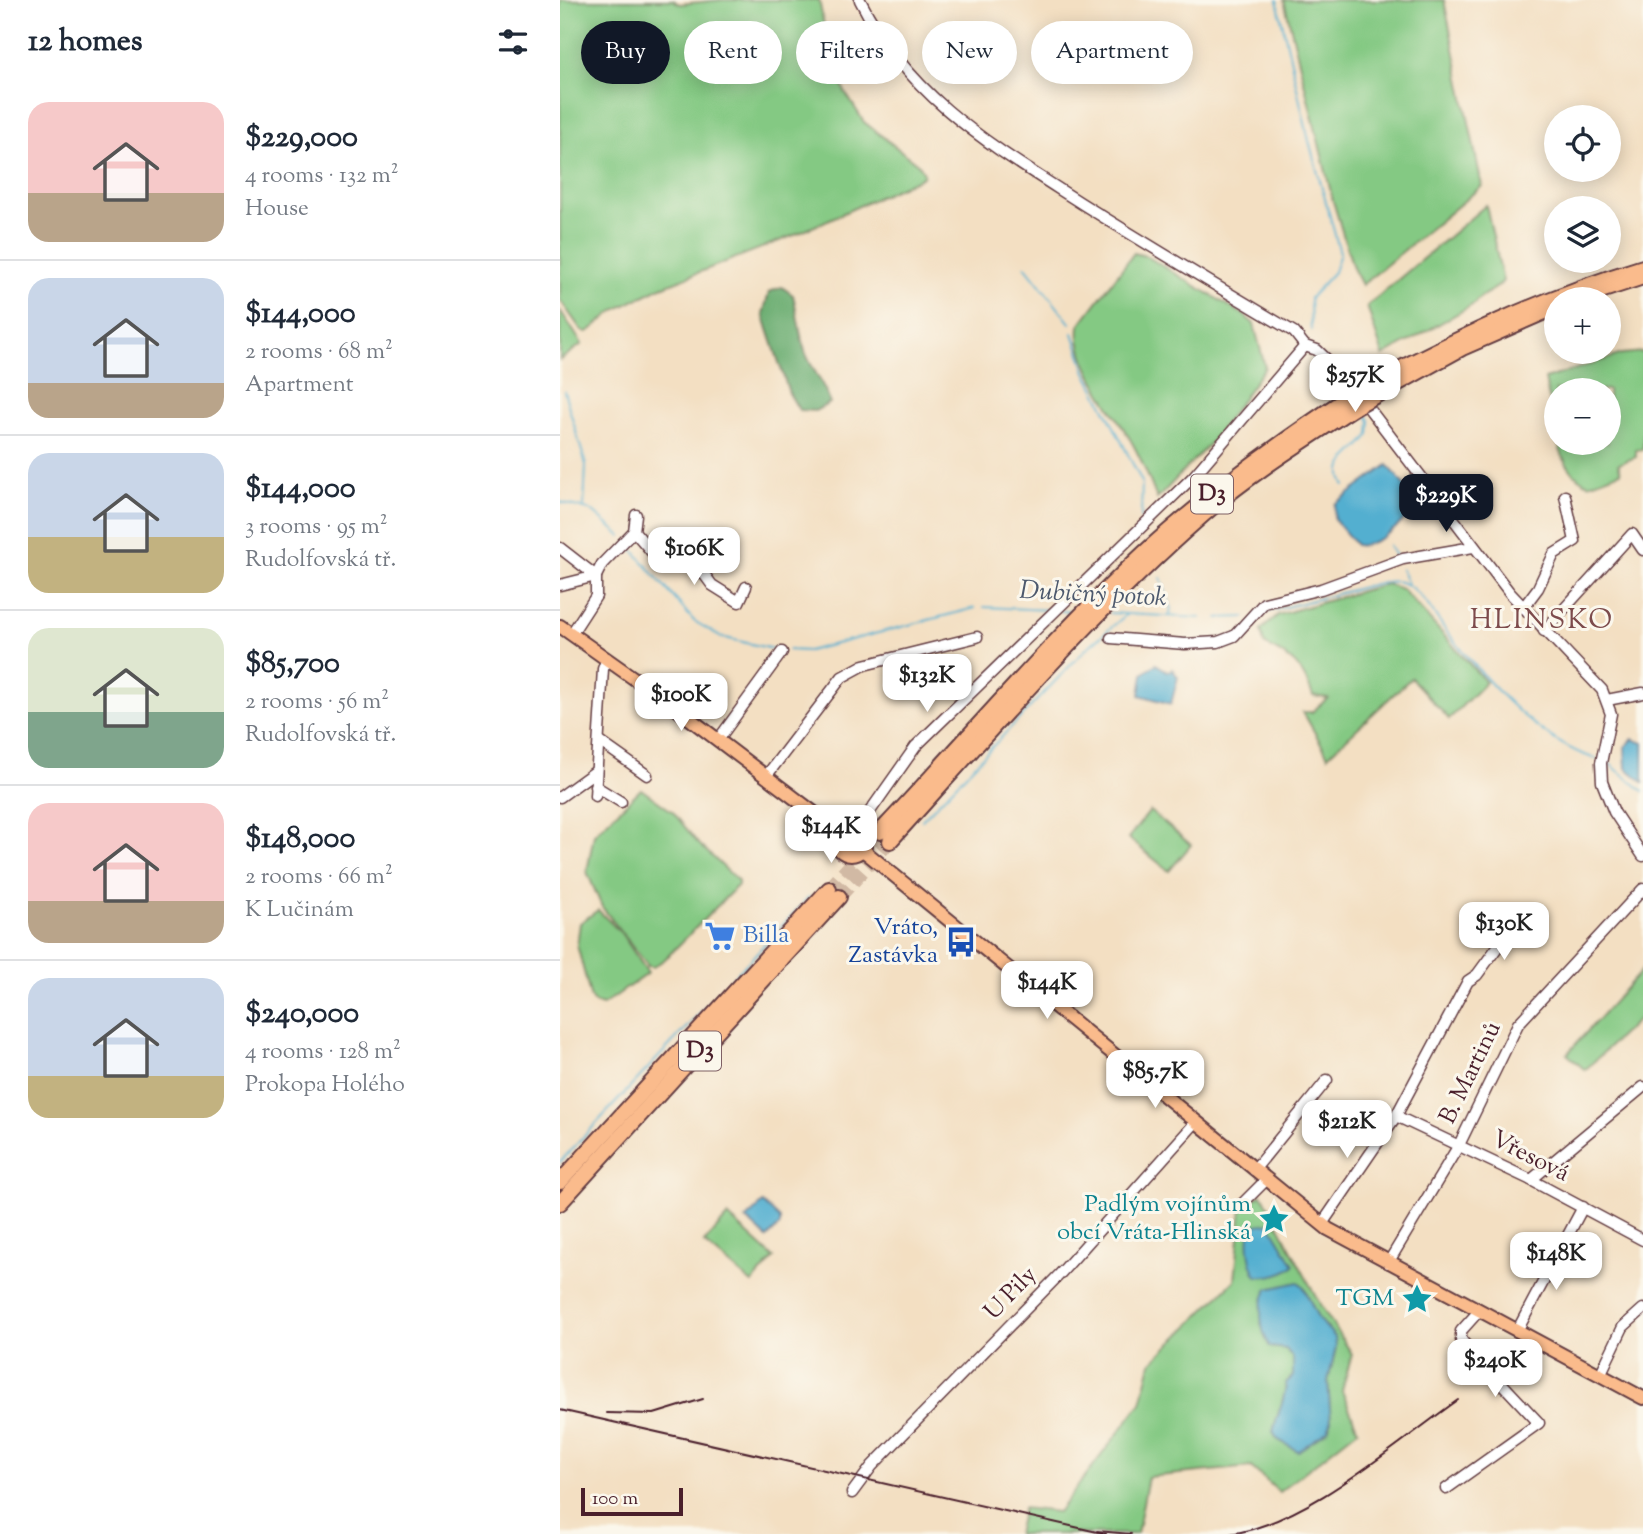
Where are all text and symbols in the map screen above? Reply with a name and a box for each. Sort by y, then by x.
text: 12 homes [28,21,143,64]
chip: Buy [581,21,670,84]
chip: Rent [684,21,782,84]
chip: Filters [796,21,908,84]
chip: New [922,21,1017,84]
chip: Apartment [1031,21,1193,84]
icon: filters [494,23,532,61]
map controls [1544,105,1621,455]
button: locate [1544,105,1621,182]
text: $229,000 [245,117,358,160]
icon: home [84,130,168,214]
text: 4 rooms · 132 m² [245,160,398,193]
text: House [245,193,309,226]
button: layers [1544,196,1621,273]
button: + [1544,287,1621,364]
text: $144,000 [245,293,356,336]
icon: home [84,306,168,390]
text: 2 rooms · 68 m² [245,336,393,369]
pin: $257K [1306,354,1404,414]
text: $257K [1325,360,1385,393]
text: Apartment [245,369,354,402]
button: − [1544,378,1621,455]
text: $144,000 [245,468,356,511]
road number: D3 [1191,474,1233,514]
pin: $229K [1397,475,1495,534]
text: $229K [1415,480,1477,513]
icon: home [84,481,168,565]
text: 3 rooms · 95 m² [245,511,388,544]
pin: $106K [645,528,743,587]
text: $106K [664,533,724,566]
text: Rudolfovská tř. [245,544,396,577]
water label: Dubičný potok [1018,573,1168,617]
district label: HLINSKO [1470,601,1614,641]
text: $85,700 [245,643,340,686]
pin: $132K [878,654,976,714]
icon: home [84,656,168,740]
text: $132K [899,660,955,693]
pin: $100K [632,674,730,733]
text: $100K [651,679,711,712]
text: 2 rooms · 56 m² [245,686,389,719]
text: Rudolfovská tř. [245,719,396,752]
pin: $144K [782,806,880,865]
text: $144K [801,811,861,844]
text: $148,000 [245,818,355,861]
icon: home [84,831,168,915]
text: 2 rooms · 66 m² [245,861,393,894]
text: K Lučinám [245,894,354,927]
pin: $130K [1455,902,1553,962]
text: $130K [1475,908,1533,941]
place label: Vráto, Zastávka [848,911,938,973]
supermarket icon: Billa [703,919,737,953]
place label: Billa [743,919,789,953]
bus stop icon: Vráto, Zastávka [944,925,978,959]
pin: $144K [998,962,1096,1021]
text: $144K [1017,967,1077,1000]
text: $240,000 [245,993,359,1036]
icon: home [84,1006,168,1090]
street label: B. Martinů [1432,1016,1511,1130]
road number: D3 [679,1032,721,1070]
text: 4 rooms · 128 m² [245,1036,401,1069]
pin: $85.7K [1098,1050,1212,1110]
text: $85.7K [1122,1056,1188,1089]
text: Prokopa Holého [245,1069,405,1102]
pin: $212K [1298,1100,1396,1160]
text: $212K [1318,1106,1376,1139]
street label: Vřesová [1485,1123,1575,1191]
place label: Padlým vojínům obcí Vráta-Hlinská [1057,1188,1251,1250]
place icon: Padlým vojínům obcí Vráta-Hlinská [1257,1202,1291,1236]
pin: $148K [1507,1232,1605,1292]
text: $148K [1526,1238,1586,1271]
street label: U Pily [977,1259,1045,1329]
place label: TGM [1335,1282,1394,1316]
place icon: TGM [1400,1282,1434,1316]
pin: $240K [1446,1340,1544,1399]
text: $240K [1463,1345,1527,1378]
scale bar [581,1485,682,1517]
text: 100 m [592,1486,638,1513]

